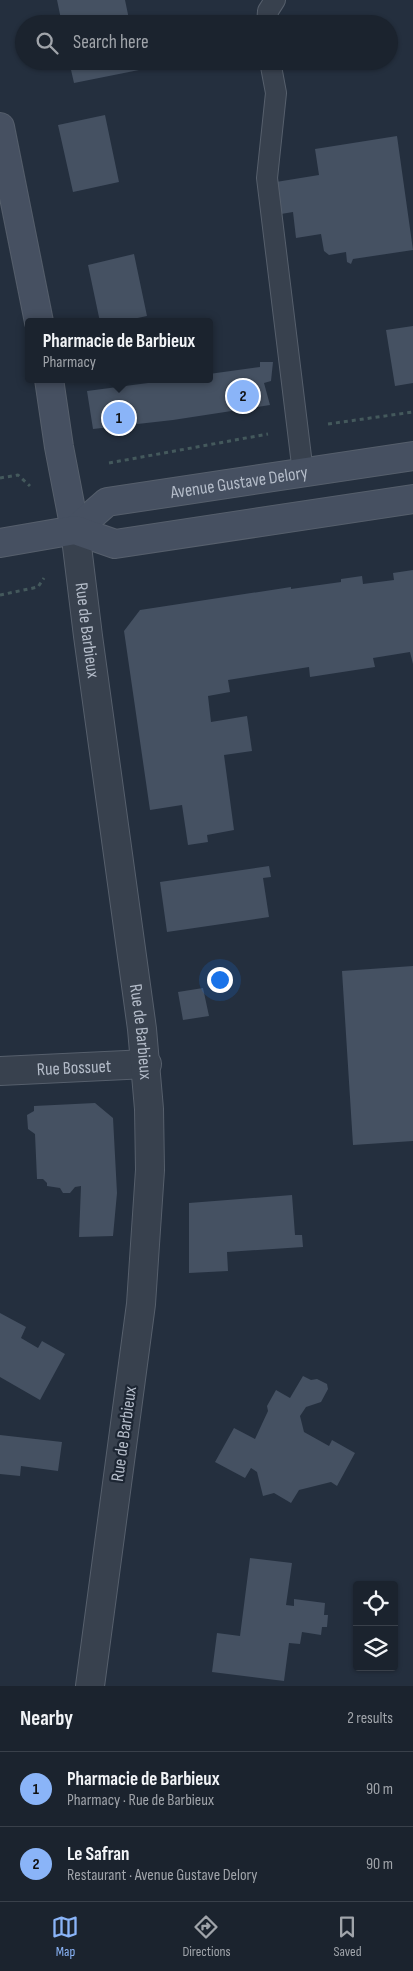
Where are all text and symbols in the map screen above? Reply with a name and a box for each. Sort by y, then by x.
search box [15,15,398,70]
icon: search [33,29,61,57]
text: Search here [73,31,149,54]
popup [25,318,213,383]
text: Pharmacie de Barbieux [43,330,195,353]
text: Pharmacy [43,353,96,372]
pin: 2 [227,377,259,415]
pin: 1 [103,399,135,437]
street label: Avenue Gustave Delory [168,461,309,503]
street label: Rue de Barbieux [71,581,104,680]
your location [207,967,233,993]
street label: Rue de Barbieux [125,982,157,1081]
street label: Rue Bossuet [36,1055,112,1080]
street label: Rue de Barbieux [107,1385,141,1483]
map controls [353,1581,398,1671]
button: locate [353,1581,398,1626]
button: layers [353,1626,398,1671]
text: Nearby [20,1706,73,1731]
text: 2 results [347,1709,393,1728]
text: Pharmacie de Barbieux [67,1768,220,1791]
text: 1 [33,1780,39,1799]
text: 90 m [366,1780,393,1799]
text: Pharmacy · Rue de Barbieux [67,1791,214,1810]
text: Le Safran [67,1843,130,1866]
text: 2 [32,1855,40,1874]
text: 90 m [366,1855,393,1874]
text: Restaurant · Avenue Gustave Delory [67,1866,257,1885]
tab: Map [51,1913,79,1960]
tab: Directions [182,1913,231,1960]
tab: Saved [333,1913,362,1960]

